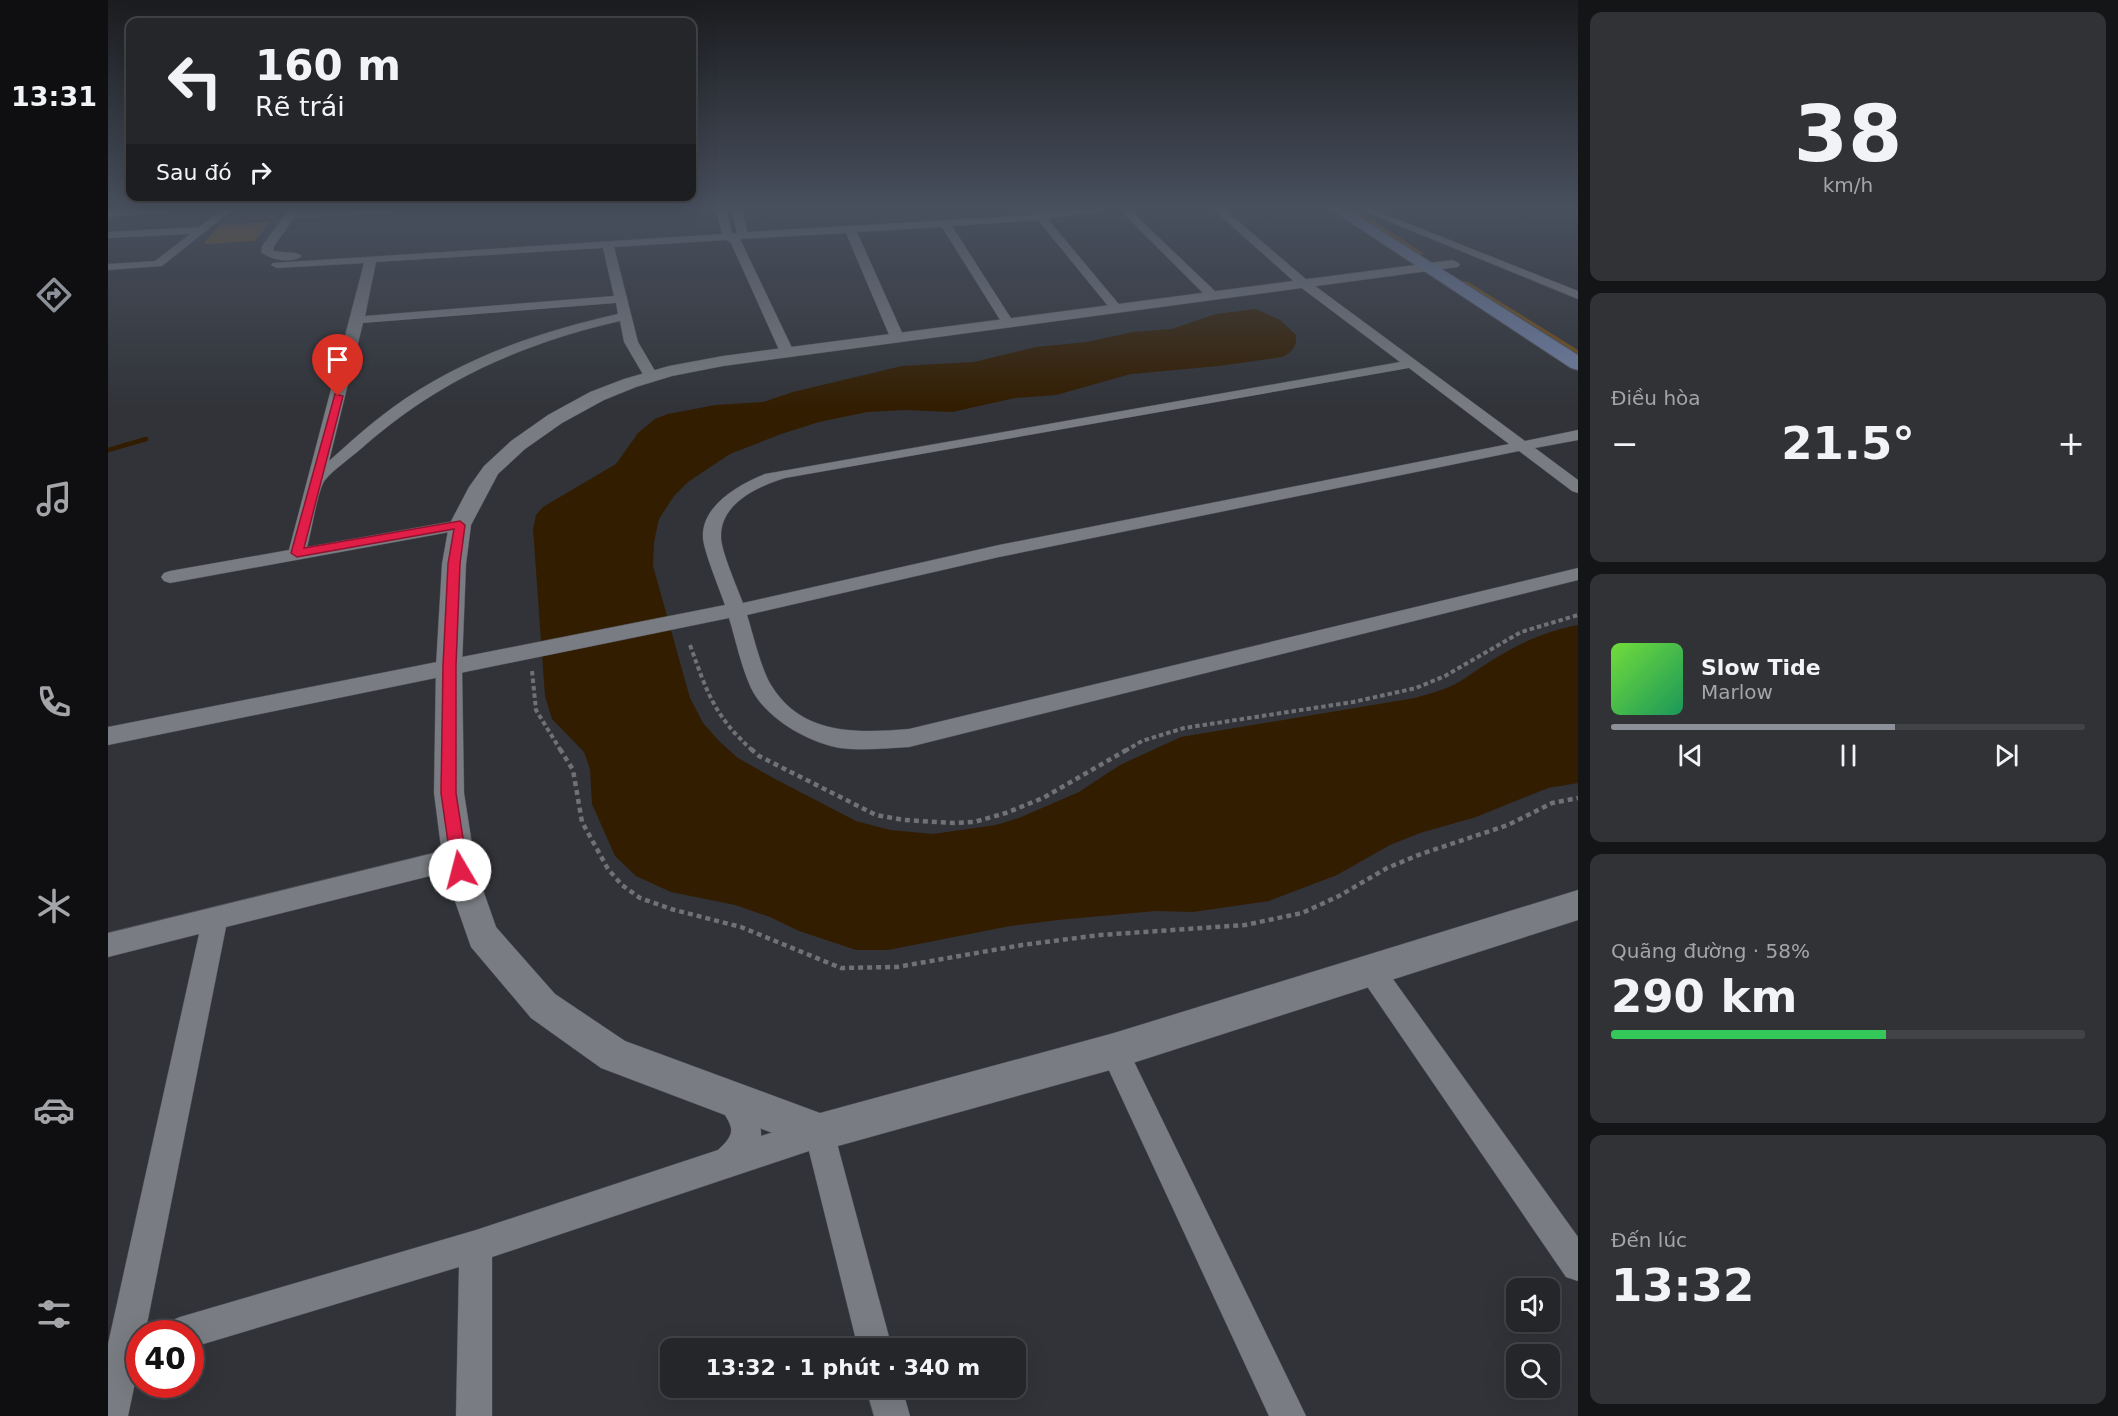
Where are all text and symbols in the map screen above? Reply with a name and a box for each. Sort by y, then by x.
text: 160 m [255,41,401,90]
icon: left [156,42,234,120]
text: 13:31 [11,81,97,112]
text: 38 [1794,89,1902,179]
text: Rẽ trái [255,91,345,122]
icon: right [244,156,277,189]
text: Sau đó [156,160,232,185]
text: km/h [1823,173,1873,197]
icon: directions [33,274,75,316]
pin [312,334,363,396]
icon: arrive [321,343,354,376]
text: Điều hòa [1611,386,1701,410]
text: 21.5° [1781,417,1915,470]
text: − [1611,424,1639,463]
text: + [2057,424,2085,463]
icon: music [33,478,75,520]
text: Slow Tide [1701,655,1821,680]
text: Marlow [1701,680,1773,704]
icon: phone [33,681,75,723]
icon: previous [1674,739,1707,772]
icon: pause [1832,739,1865,772]
icon: next [1990,739,2023,772]
position arrow [428,838,492,902]
icon: climate [33,885,75,927]
text: Quãng đường · 58% [1611,939,1810,963]
text: 290 km [1611,970,1797,1023]
icon: car [33,1089,75,1131]
text: Đến lúc [1611,1228,1687,1252]
text: 13:32 [1611,1259,1754,1312]
map controls [1506,1278,1560,1398]
button: sound [1506,1278,1560,1332]
icon: filters [33,1293,75,1335]
speed limit sign: 40 [126,1320,204,1398]
button: search [1506,1344,1560,1398]
text: 13:32 · 1 phút · 340 m [706,1355,980,1380]

